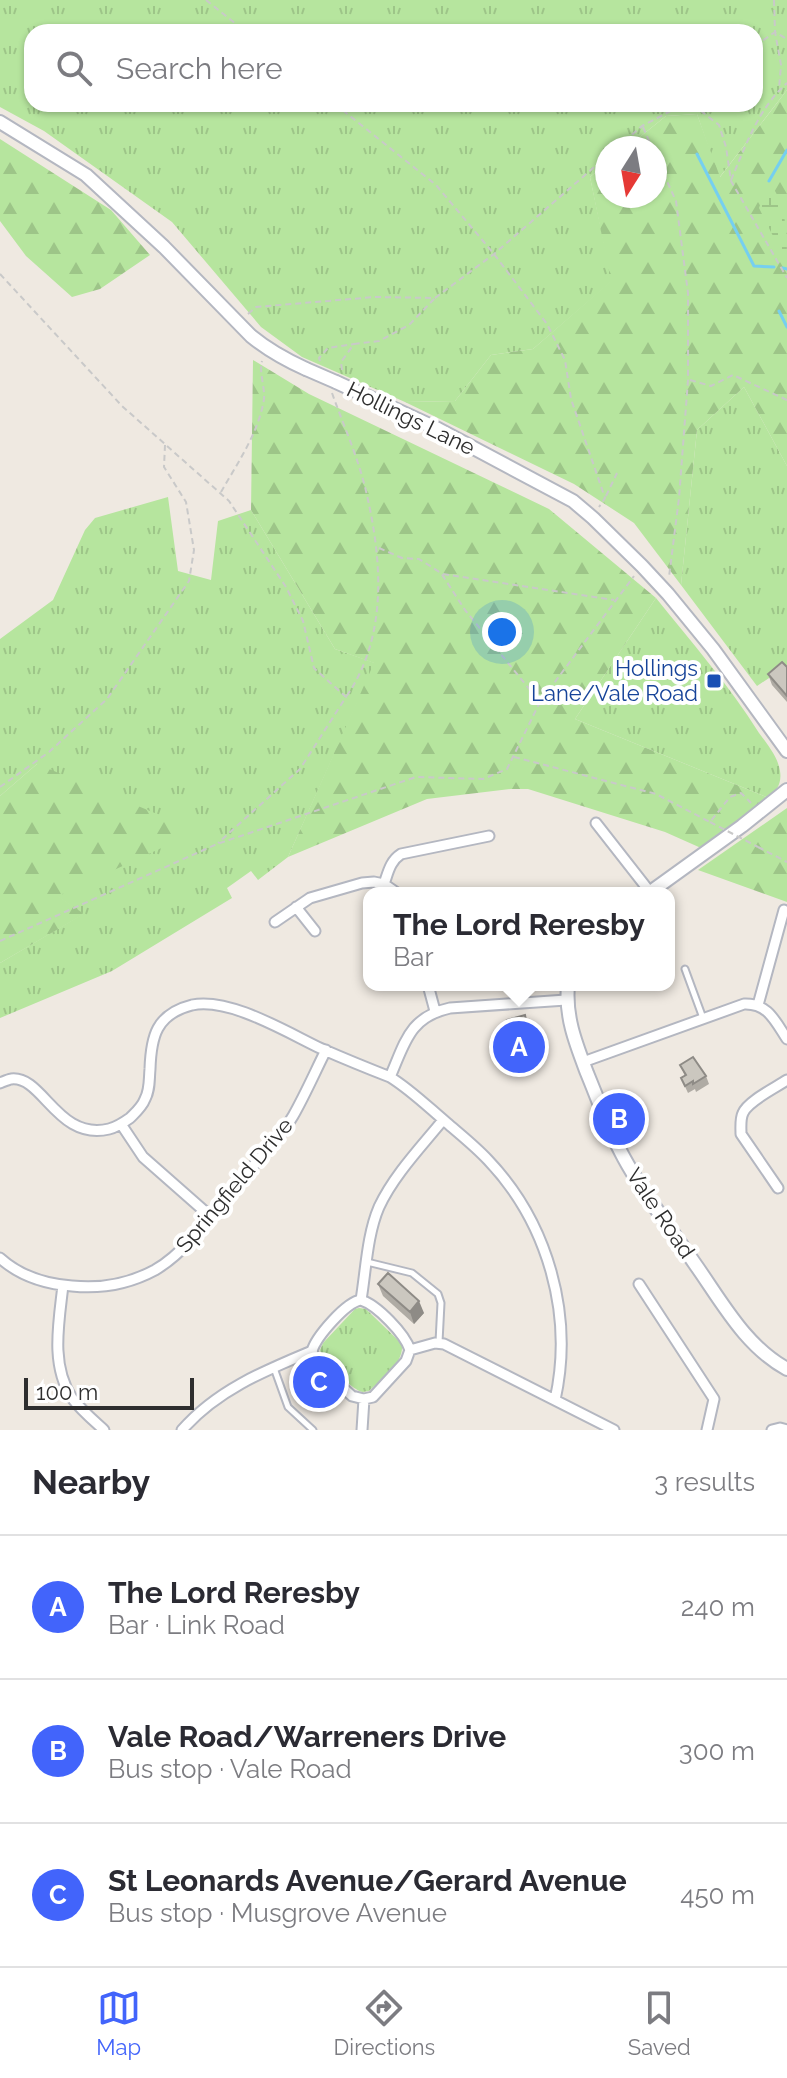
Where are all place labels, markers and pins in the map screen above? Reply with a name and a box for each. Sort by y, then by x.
place label: Hollings Lane/Vale Road [531,655,698,706]
marker: Hollings Lane/Vale Road [705,672,723,690]
pin: A [493,1017,545,1077]
pin: B [593,1089,645,1149]
pin: C [293,1352,345,1412]

